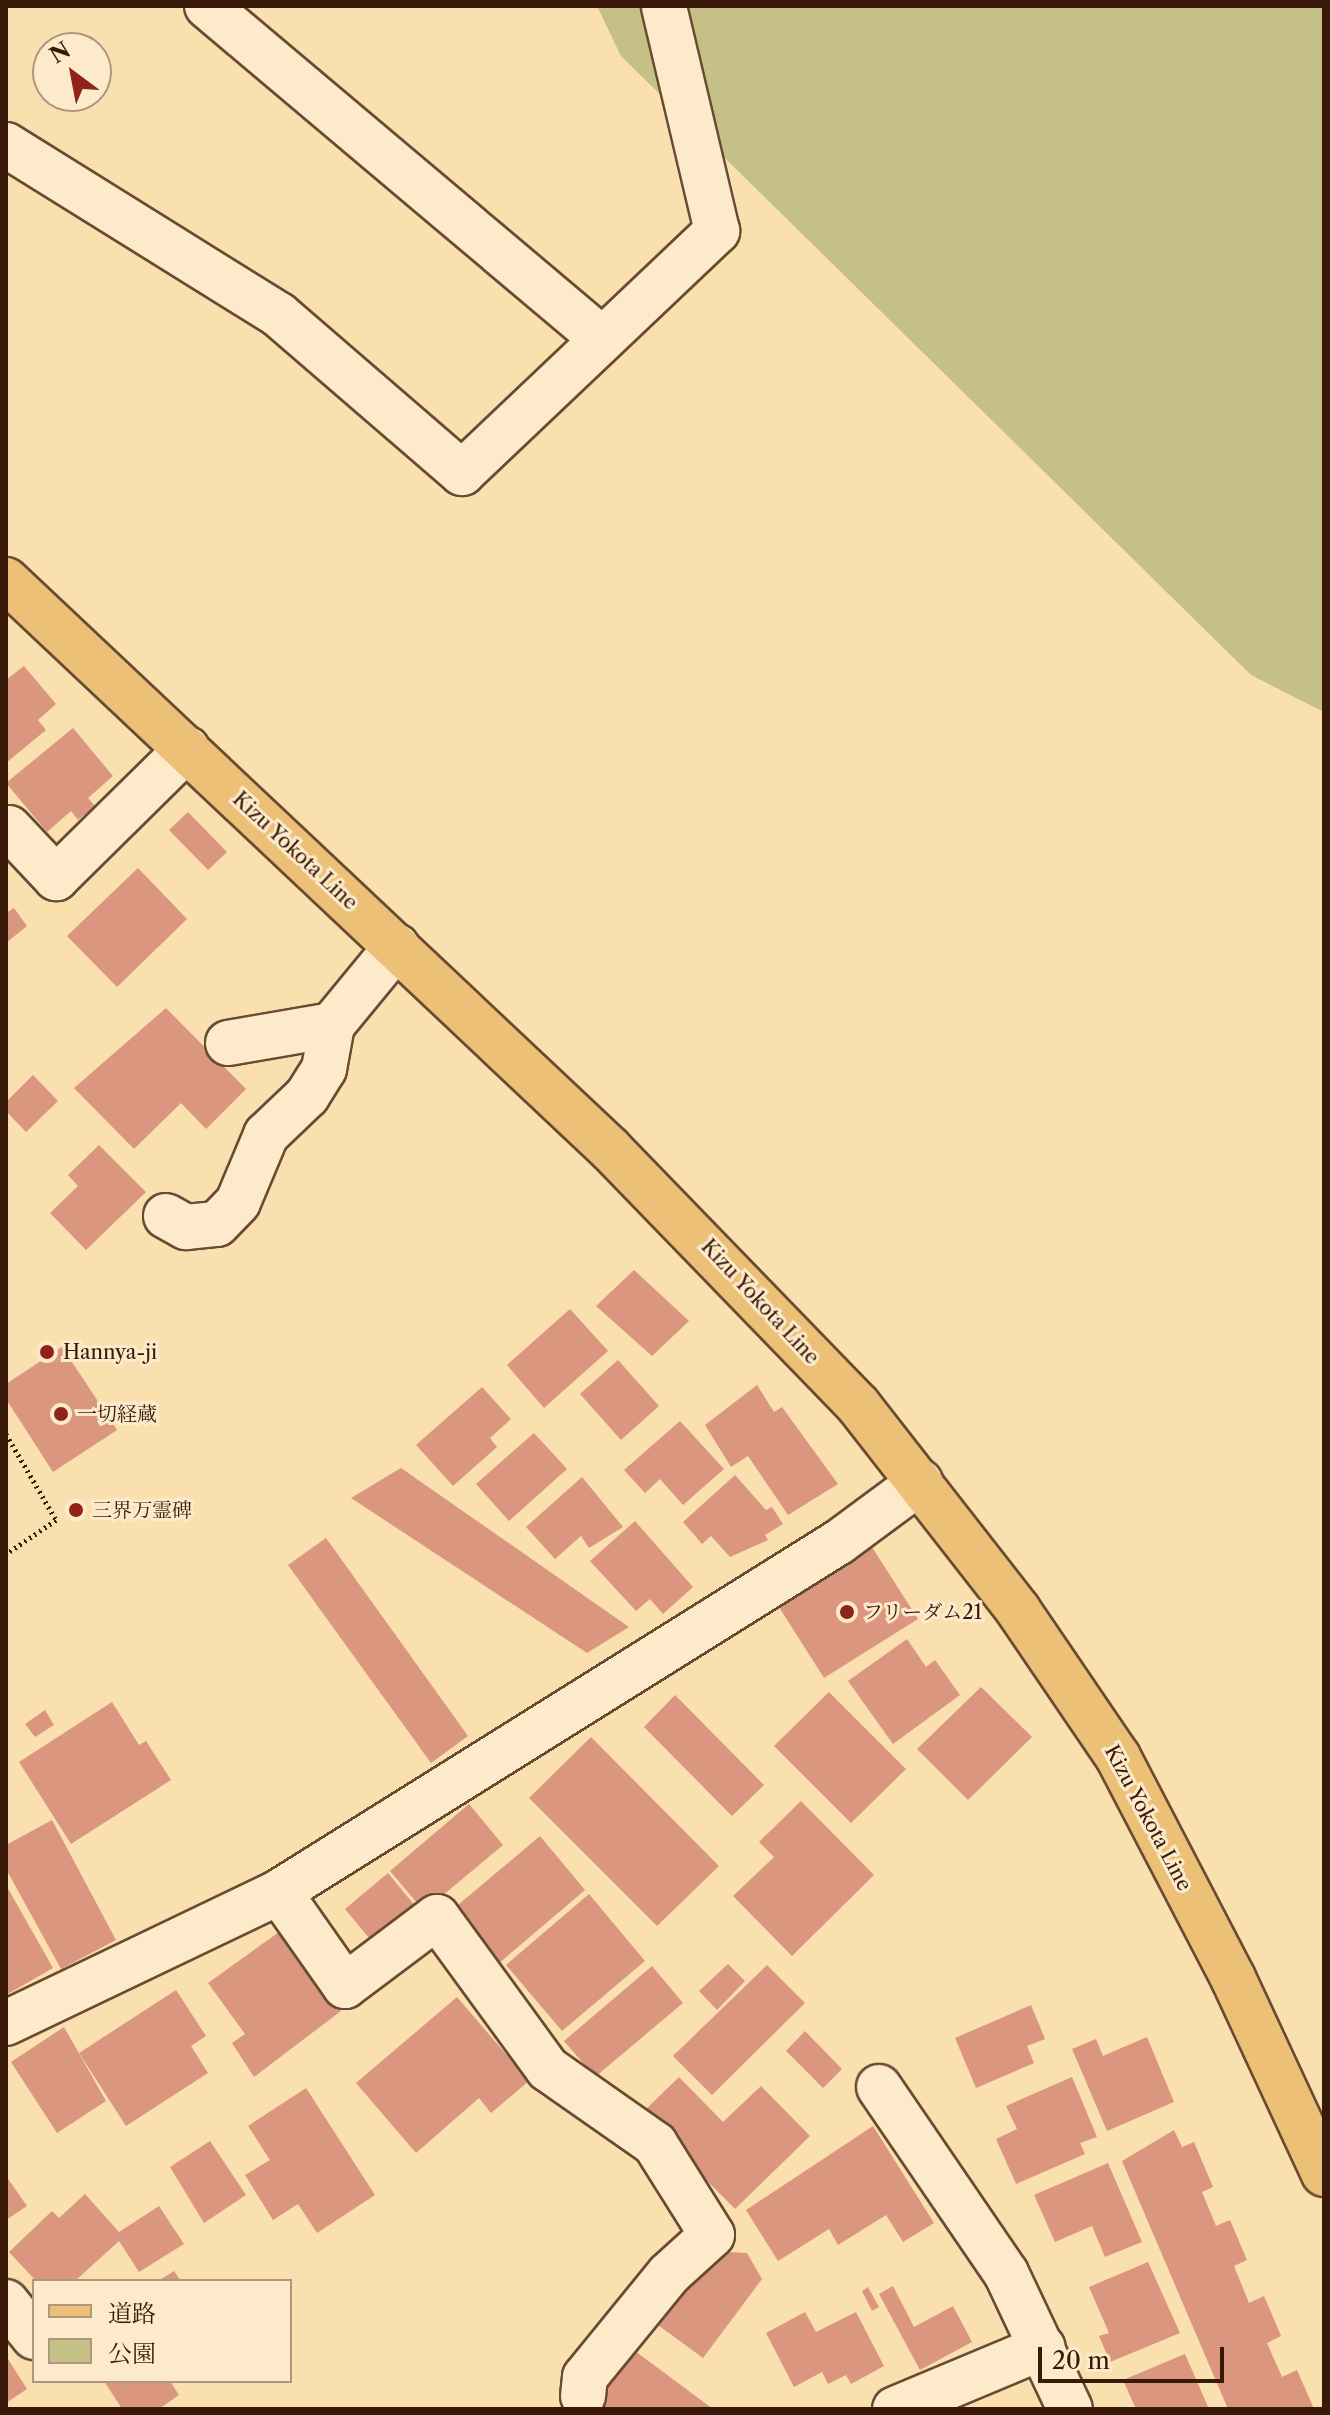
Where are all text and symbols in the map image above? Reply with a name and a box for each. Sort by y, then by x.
north arrow [32,32,112,112]
text: N [45,36,75,69]
street label: Kizu Yokota Line [227,787,363,915]
street label: Kizu Yokota Line [696,1234,824,1370]
place label: Hannya-ji [63,1340,157,1364]
marker: Hannya-ji [38,1343,56,1361]
place label: 一切経蔵 [77,1402,157,1426]
marker: 一切経蔵 [52,1405,70,1423]
place label: 三界万霊碑 [92,1498,192,1522]
marker: 三界万霊碑 [67,1501,85,1519]
place label: フリーダム21 [863,1600,983,1624]
marker: フリーダム21 [838,1603,856,1621]
street label: Kizu Yokota Line [1099,1741,1197,1895]
legend [32,2279,292,2383]
text: 道路 [108,2299,156,2328]
scale bar [1042,2331,1228,2381]
text: 公園 [108,2339,156,2368]
text: 20 m [1052,2346,1110,2375]

